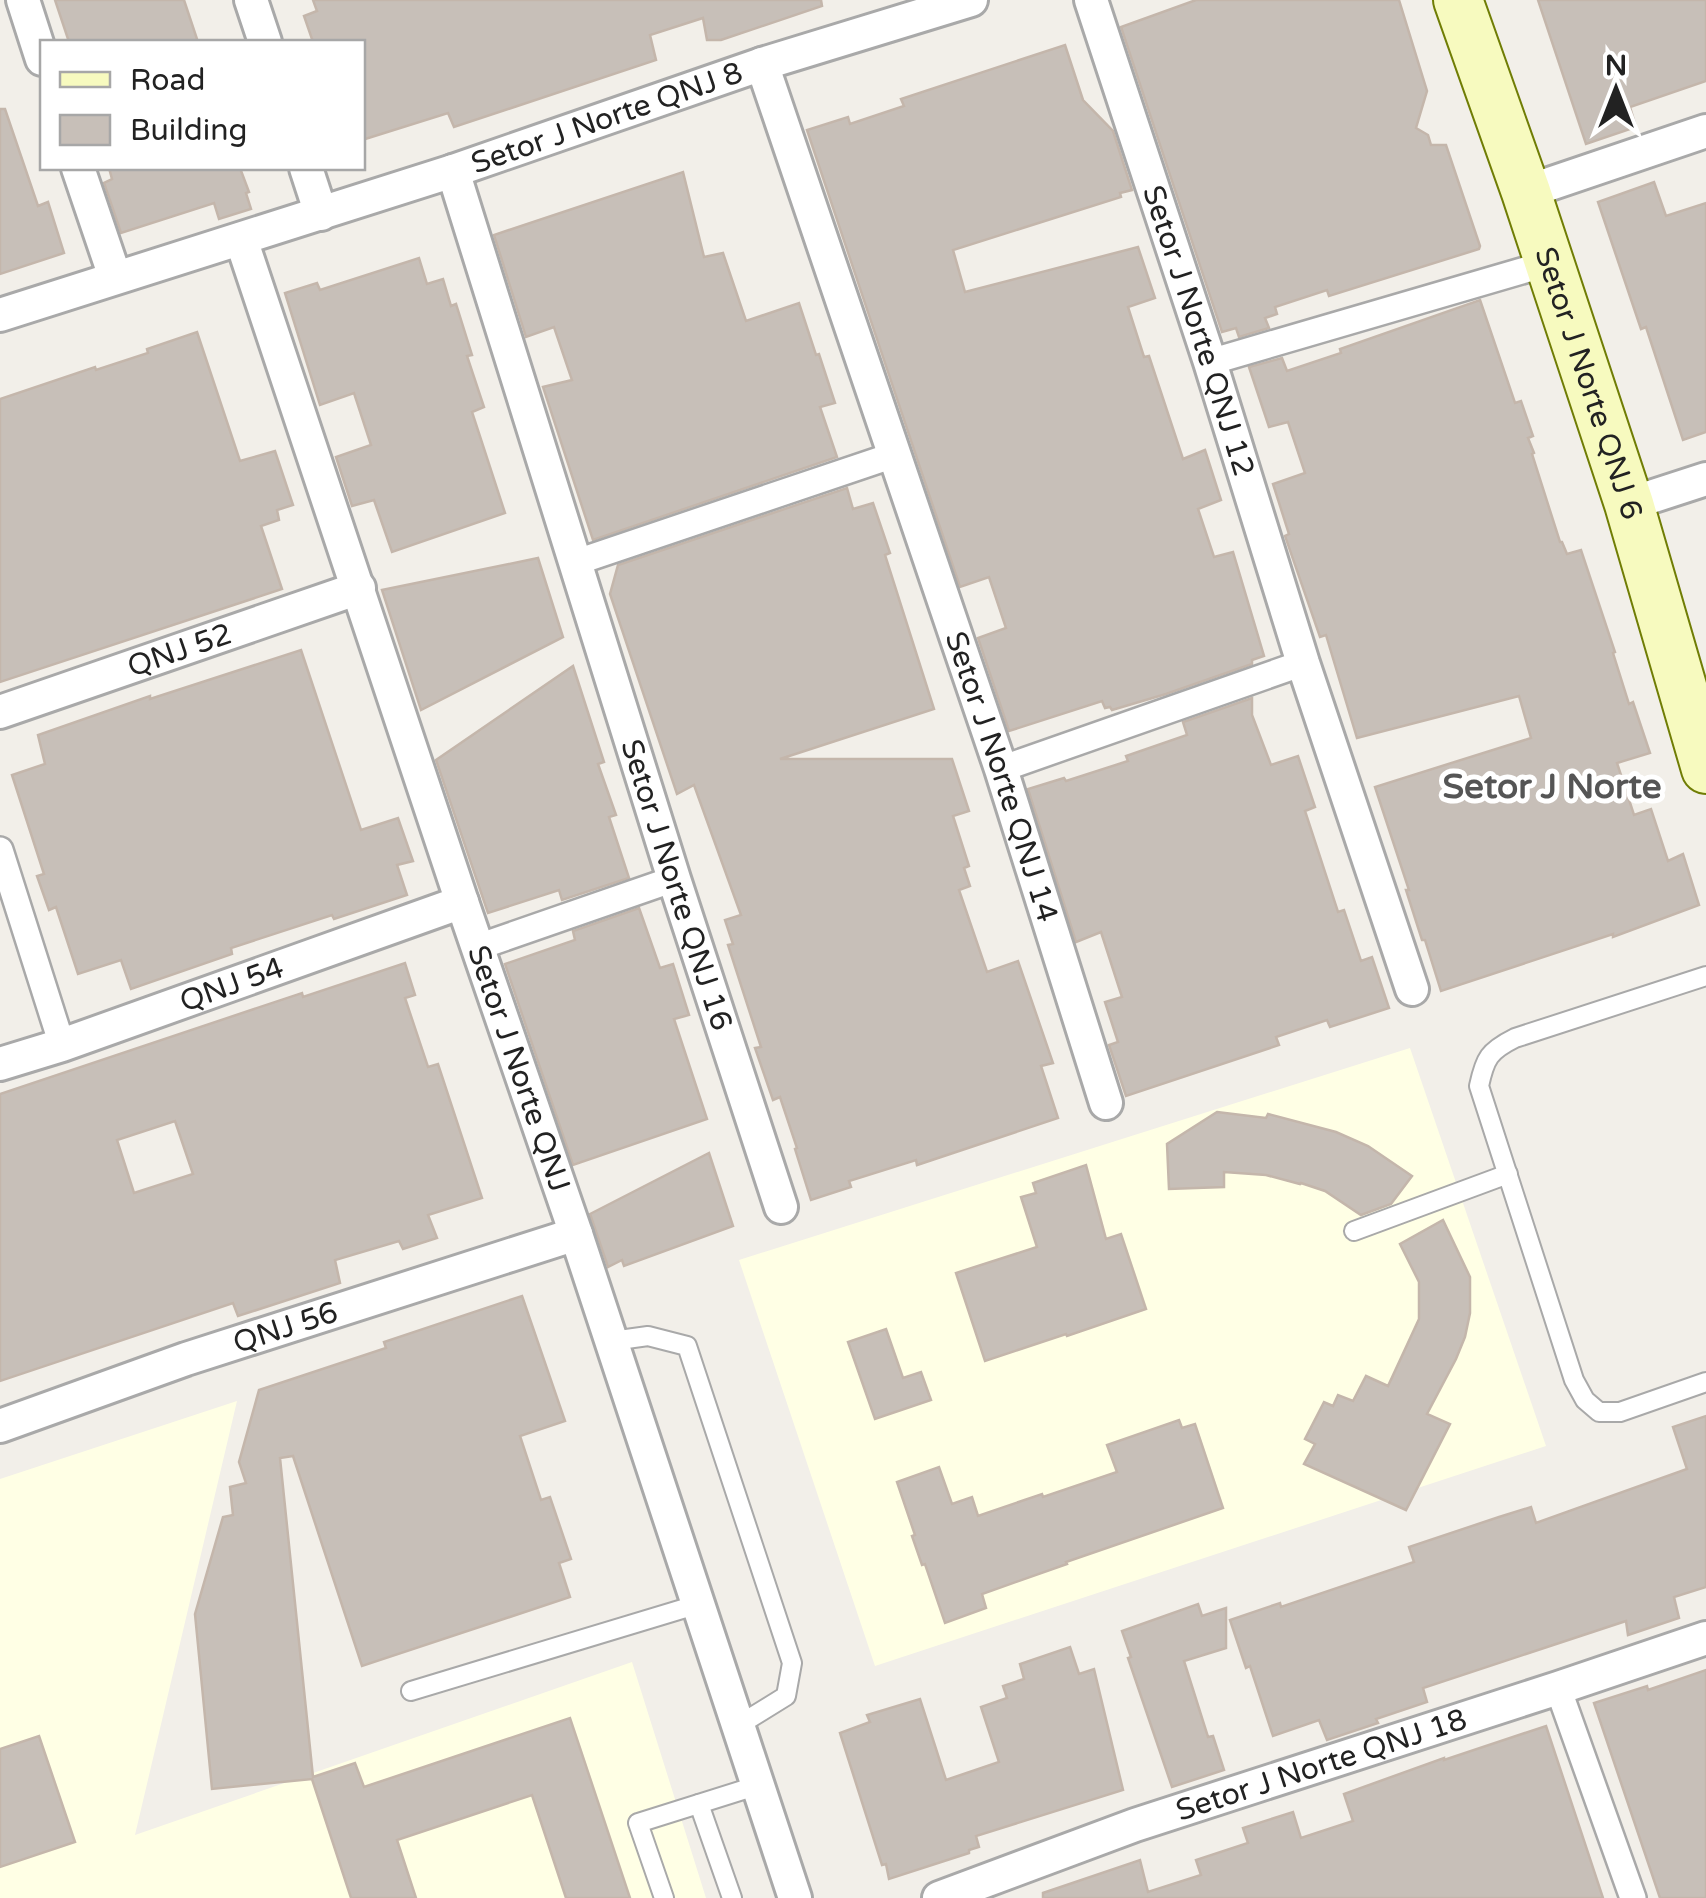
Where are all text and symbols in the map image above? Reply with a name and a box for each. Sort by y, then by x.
legend [40,40,365,170]
north arrow [1566,40,1666,140]
text: N [1605,49,1627,83]
street label: Setor J Norte QNJ 8 [466,54,747,182]
text: Road [130,62,205,99]
text: Building [130,112,247,149]
street label: Setor J Norte QNJ 12 [1134,181,1262,481]
street label: Setor J Norte QNJ 6 [1526,242,1650,524]
street label: QNJ 52 [123,615,237,686]
street label: Setor J Norte QNJ 14 [937,627,1066,927]
street label: Setor J Norte QNJ 16 [613,735,740,1035]
district label: Setor J Norte [1443,766,1661,808]
street label: Setor J Norte QNJ [459,941,578,1197]
street label: QNJ 54 [175,949,289,1020]
street label: QNJ 56 [228,1294,343,1362]
street label: Setor J Norte QNJ 18 [1171,1701,1472,1829]

